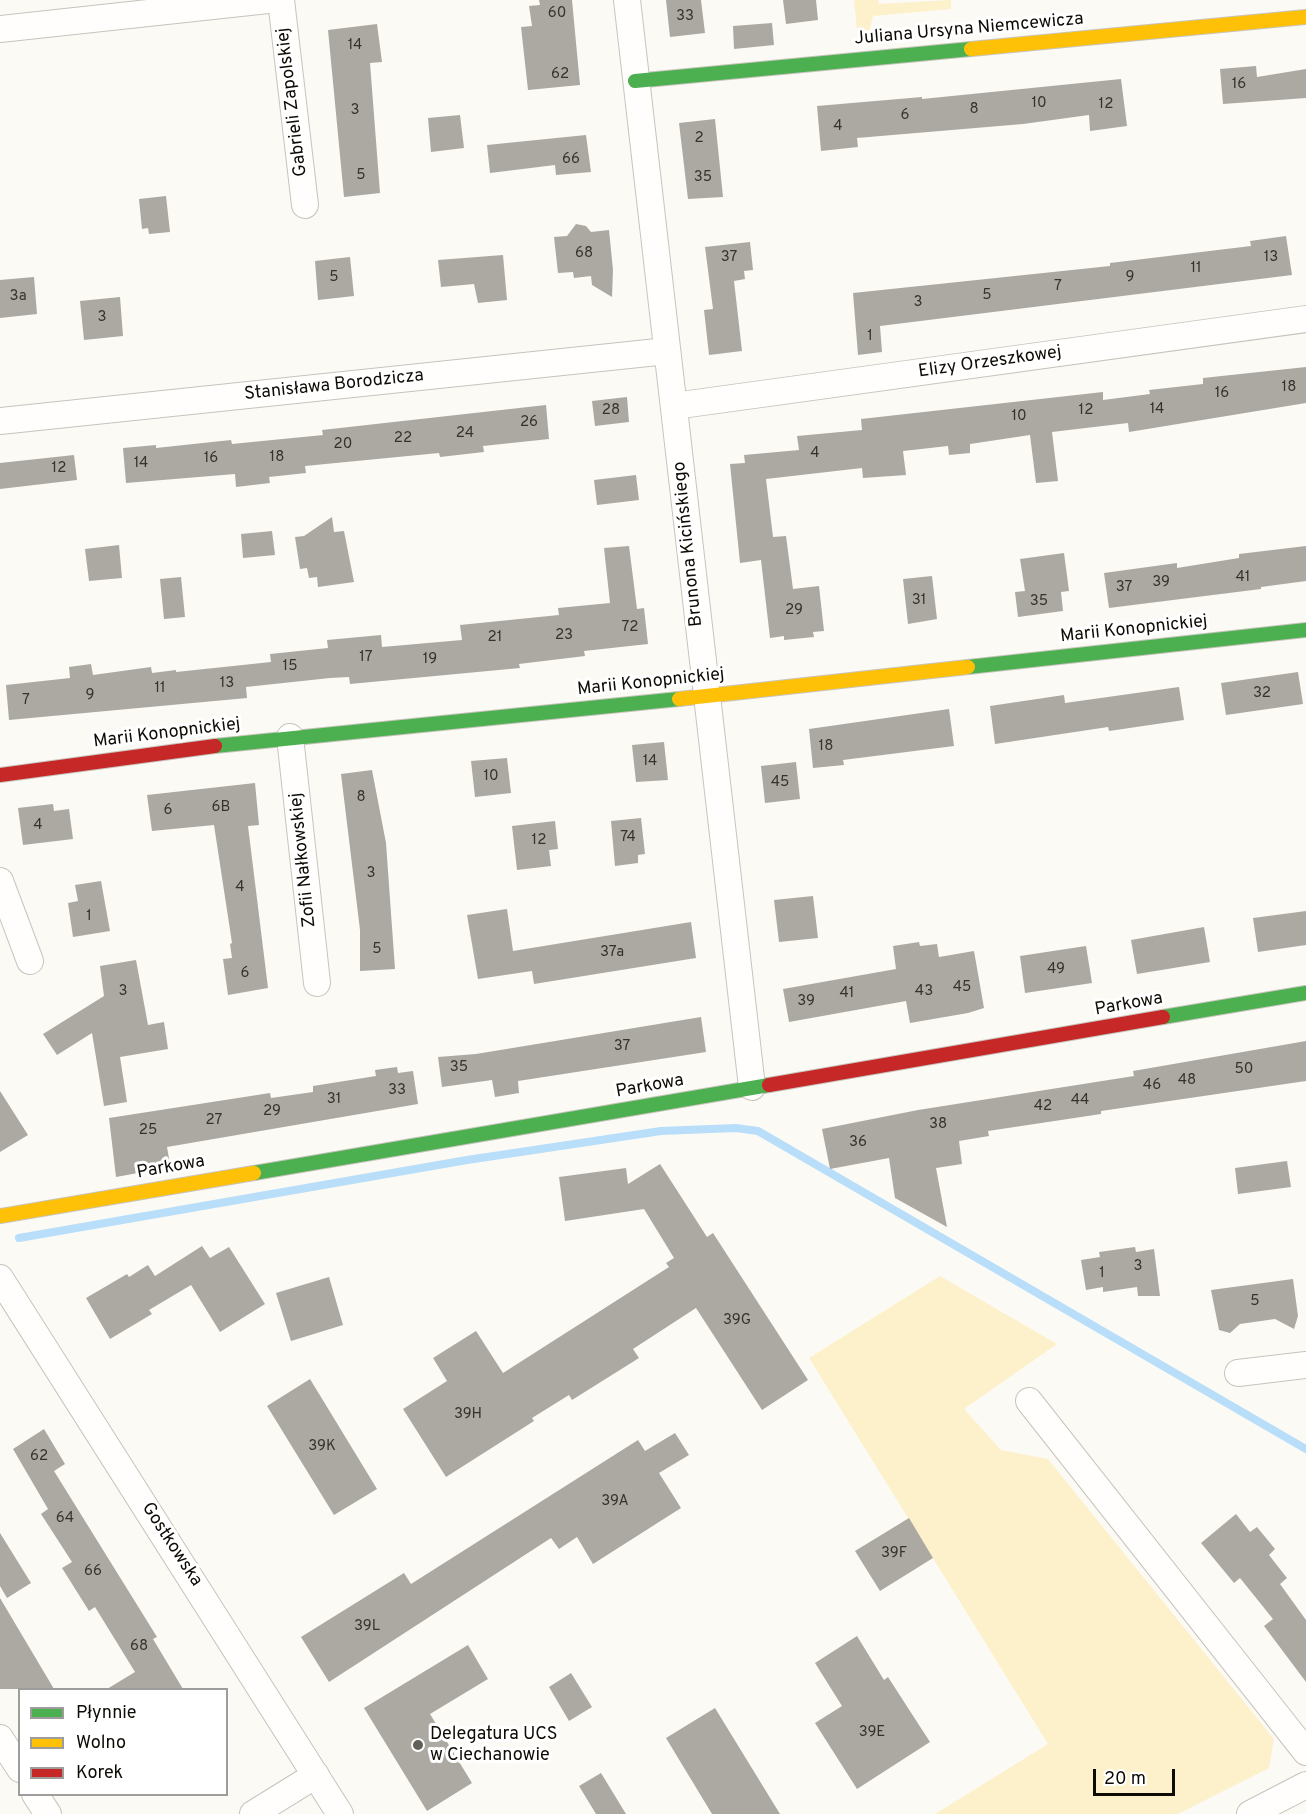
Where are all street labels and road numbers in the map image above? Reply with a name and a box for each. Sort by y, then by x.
street label: Juliana Ursyna Niemcewicza [853,9,1085,51]
street label: Gabrieli Zapolskiej [273,26,313,178]
street label: Elizy Orzeszkowej [917,342,1063,384]
street label: Stanisława Borodzicza [243,366,425,406]
street label: Brunona Kicińskiego [670,460,708,628]
street label: Marii Konopnickiej [1059,612,1209,648]
street label: Marii Konopnickiej [576,665,726,701]
street label: Marii Konopnickiej [92,714,242,754]
street label: Zofii Nałkowskiej [286,791,322,929]
street label: Parkowa [1093,988,1165,1022]
street label: Parkowa [614,1070,686,1104]
street label: Parkowa [135,1151,207,1185]
street label: Gostkowska [136,1499,206,1591]

